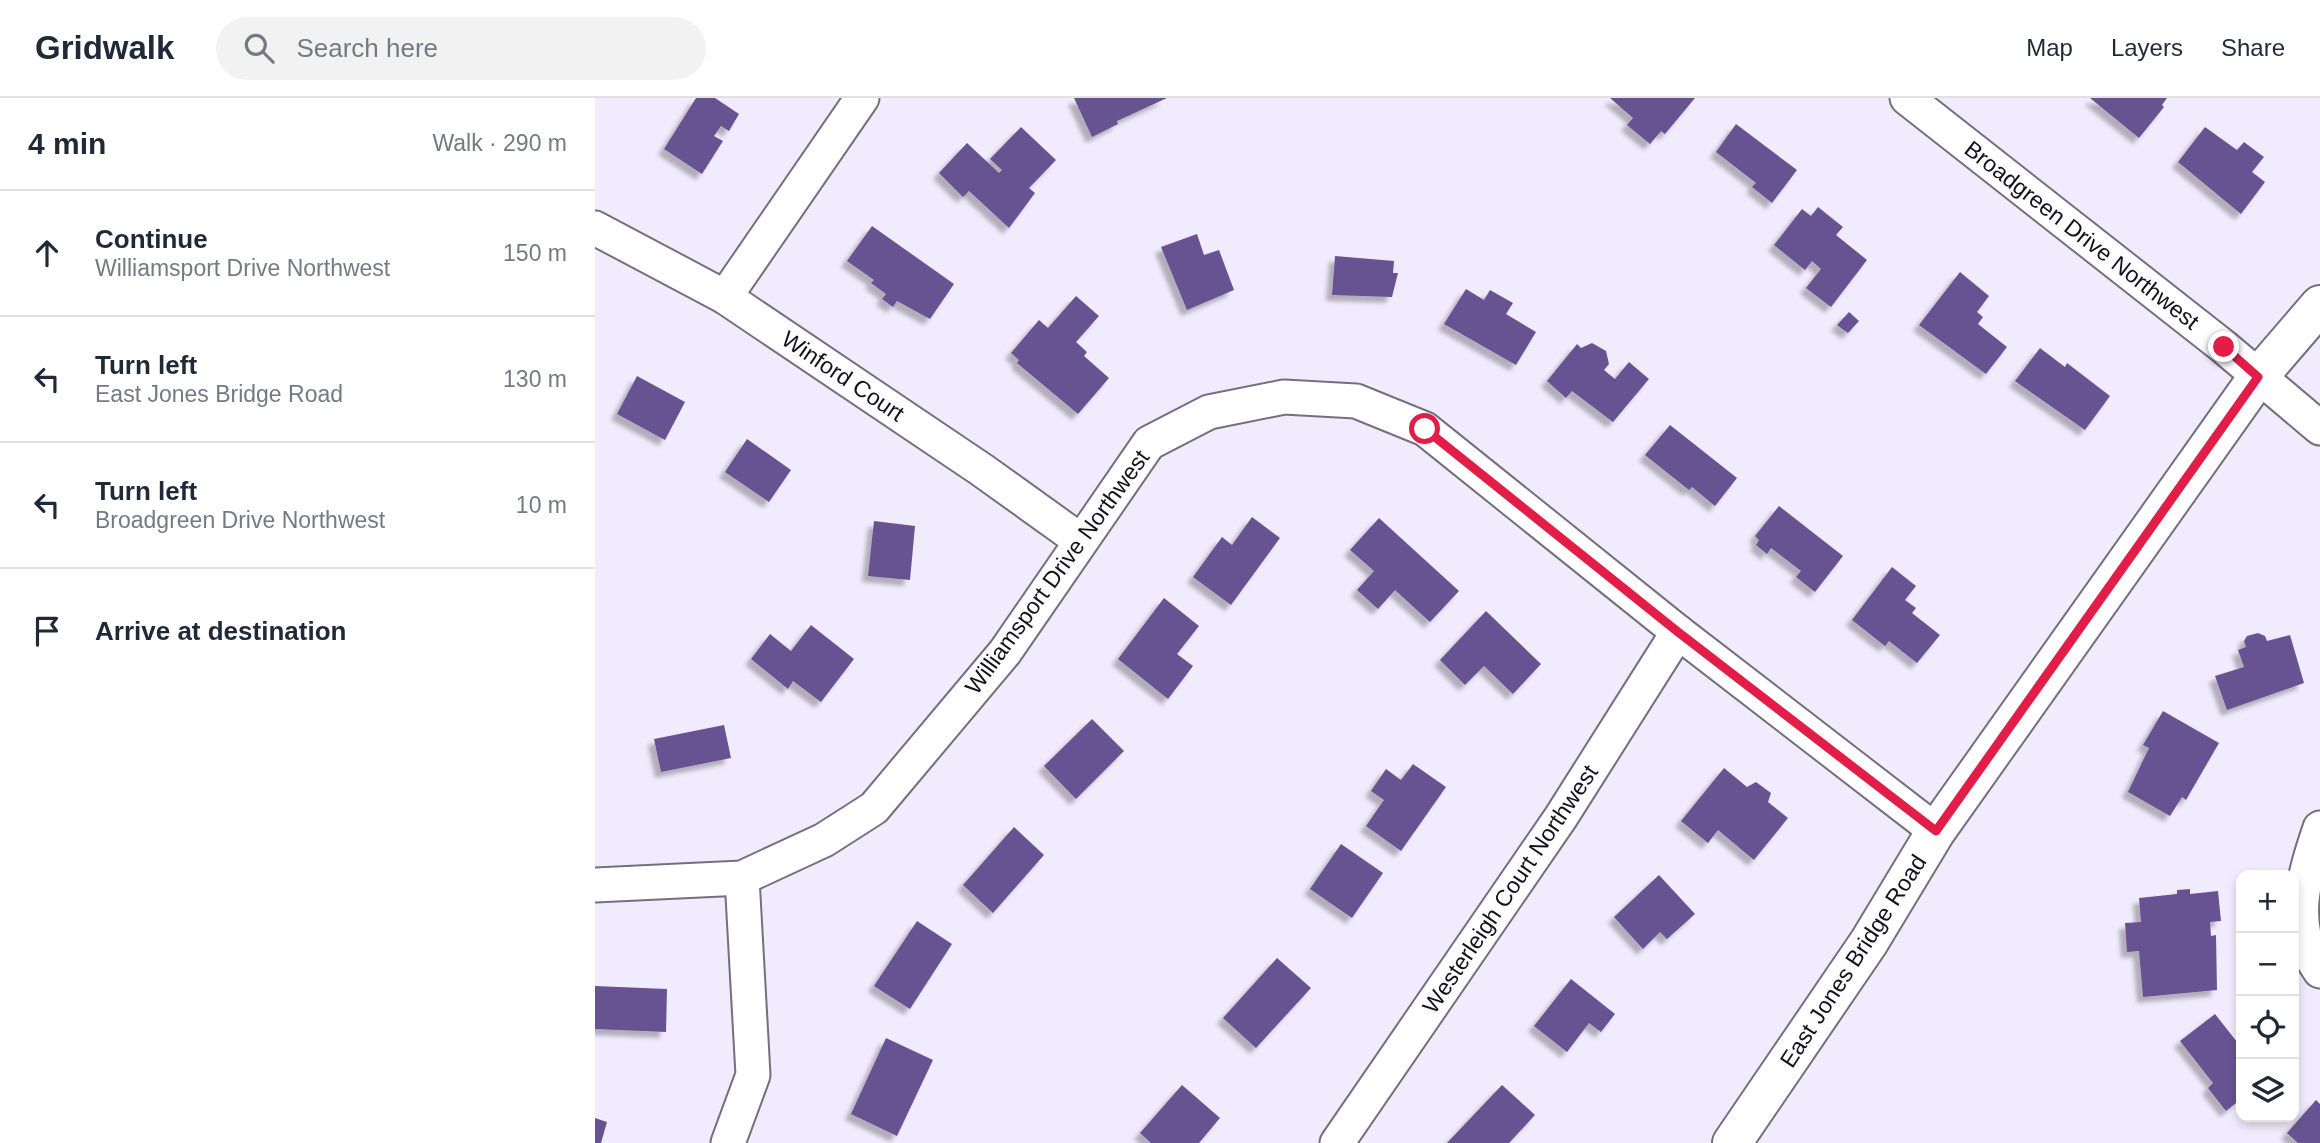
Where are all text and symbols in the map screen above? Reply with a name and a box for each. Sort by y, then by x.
search box [216,17,706,80]
text: Gridwalk [35,29,174,66]
icon: search [240,29,278,67]
text: Search here [296,33,438,63]
text: Map [2026,34,2073,61]
text: Layers [2111,34,2183,61]
text: Share [2221,34,2285,61]
text: 4 min [28,127,106,160]
text: Walk · 290 m [432,130,567,156]
street label: Broadgreen Drive Northwest [1960,135,2205,335]
text: Continue [95,224,208,254]
icon: ahead [28,234,66,272]
text: 150 m [503,240,567,266]
text: Williamsport Drive Northwest [95,255,390,281]
street label: Winford Court [777,326,910,427]
route end [2208,331,2239,362]
text: Turn left [95,350,197,380]
icon: left [28,360,66,398]
text: 130 m [503,366,567,392]
text: East Jones Bridge Road [95,381,343,407]
route start [1409,413,1440,444]
street label: Williamsport Drive Northwest [960,444,1155,699]
text: Turn left [95,476,197,506]
icon: left [28,486,66,524]
text: 10 m [516,492,567,518]
text: Broadgreen Drive Northwest [95,507,385,533]
icon: arrive [28,612,66,650]
text: Arrive at destination [95,616,346,646]
street label: Westerleigh Court Northwest [1417,760,1603,1018]
street label: East Jones Bridge Road [1775,850,1931,1072]
map controls [2236,870,2299,1122]
button: + [2236,870,2299,933]
button: − [2236,933,2299,996]
button: locate [2236,996,2299,1059]
button: layers [2236,1059,2299,1122]

